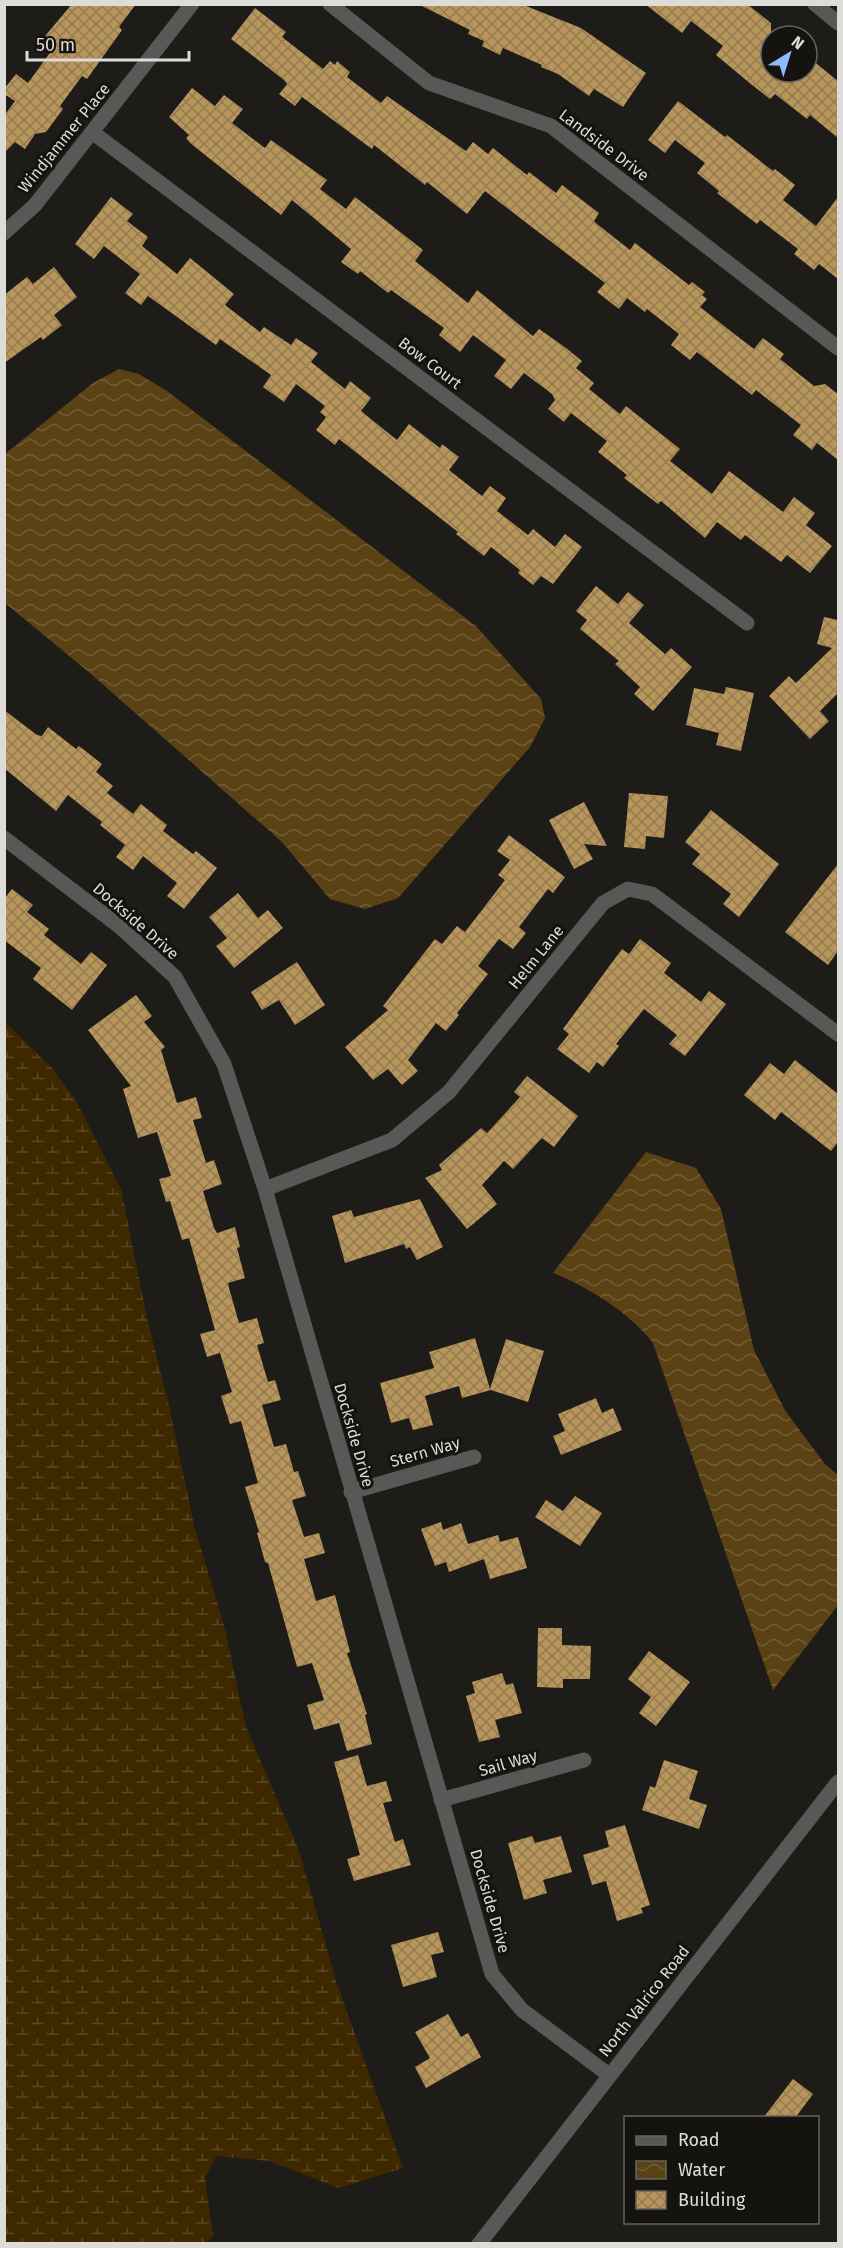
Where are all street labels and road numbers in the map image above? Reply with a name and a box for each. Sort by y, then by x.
street label: Windjammer Place [14,80,114,196]
street label: Landside Drive [555,105,653,185]
street label: Bow Court [395,333,465,393]
street label: Dockside Drive [89,879,183,963]
street label: Helm Lane [504,921,568,993]
street label: Dockside Drive [330,1381,378,1489]
street label: Stern Way [388,1433,462,1471]
street label: Sail Way [477,1746,540,1780]
street label: Dockside Drive [466,1847,514,1955]
street label: North Valrico Road [595,1942,693,2060]

